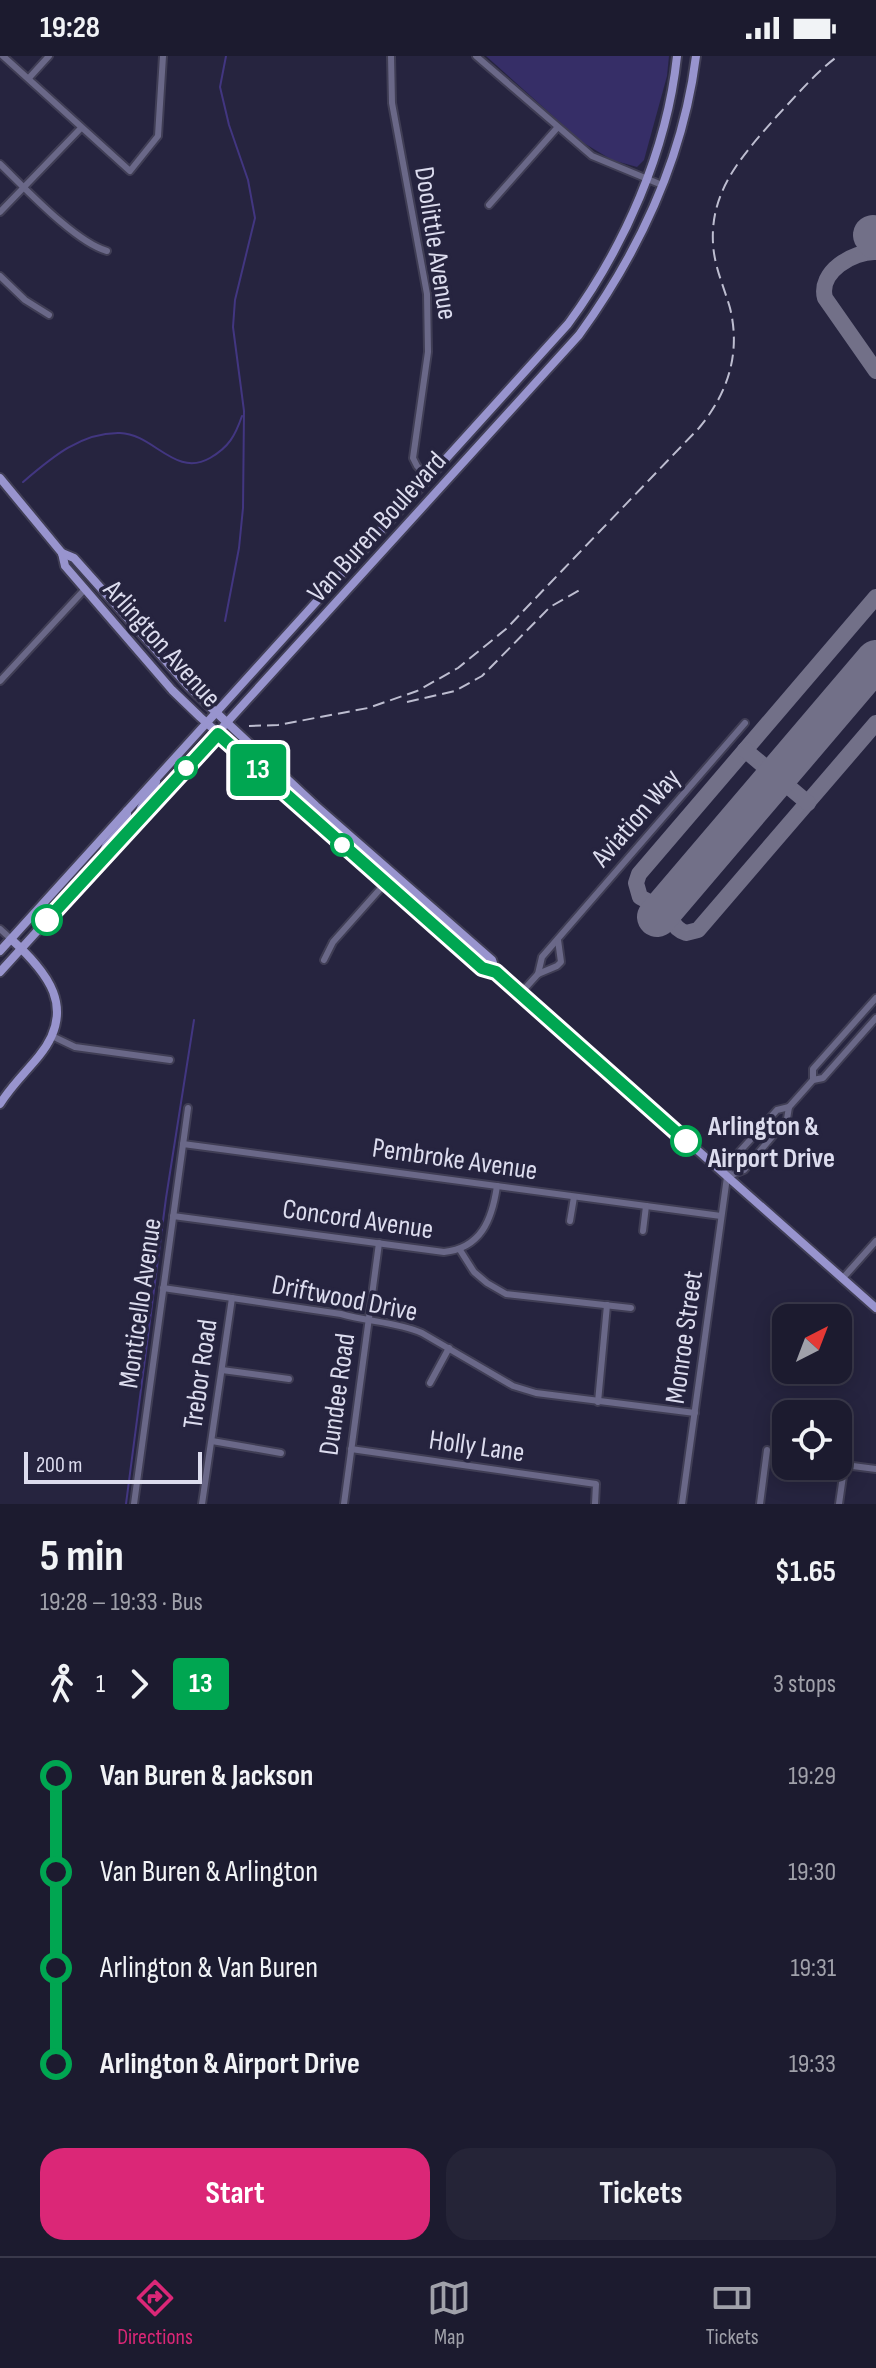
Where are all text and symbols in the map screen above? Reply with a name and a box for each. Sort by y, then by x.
text: 19:28 [40,10,100,46]
street label: Doolittle Avenue [407,164,464,322]
street label: Van Buren Boulevard [301,445,453,609]
street label: Arlington Avenue [96,573,227,714]
line badge: 13 [222,744,294,796]
text: 13 [246,753,270,786]
unlabelled marker [175,757,197,779]
street label: Aviation Way [584,762,688,875]
unlabelled marker [331,834,353,856]
unlabelled marker [32,905,62,935]
place label: Arlington & Airport Drive [707,1110,835,1175]
marker: Arlington & Airport Drive [671,1126,701,1156]
street label: Pembroke Avenue [370,1132,539,1187]
street label: Concord Avenue [280,1193,435,1246]
street label: Monticello Avenue [112,1216,169,1390]
street label: Driftwood Drive [269,1268,420,1329]
street label: Monroe Street [659,1268,710,1406]
north arrow [772,1304,852,1384]
map controls [772,1304,852,1480]
street label: Trebor Road [176,1317,225,1431]
street label: Dundee Road [313,1331,362,1457]
button: locate [772,1400,852,1480]
street label: Holly Lane [427,1423,527,1469]
scale bar [24,1448,202,1484]
text: 200 m [36,1452,82,1479]
text: 5 min [40,1530,124,1583]
text: $1.65 [775,1554,836,1590]
text: 19:28 – 19:33 · Bus [40,1587,203,1618]
icon: walk [40,1662,84,1706]
icon: forward [117,1662,161,1706]
text: 13 [189,1667,213,1700]
text: 1 [96,1669,105,1700]
text: 3 stops [773,1669,836,1700]
text: Van Buren & Jackson [100,1758,313,1794]
text: 19:29 [788,1761,836,1792]
text: Van Buren & Arlington [100,1854,318,1890]
text: 19:30 [788,1857,836,1888]
text: Arlington & Van Buren [100,1950,318,1986]
text: 19:31 [790,1953,836,1984]
text: Arlington & Airport Drive [100,2046,360,2082]
text: 19:33 [789,2049,836,2080]
button: Start [40,2148,430,2240]
button: Tickets [446,2148,836,2240]
tab: Directions [117,2276,193,2351]
tab: Map [427,2276,471,2351]
tab: Tickets [706,2276,759,2351]

